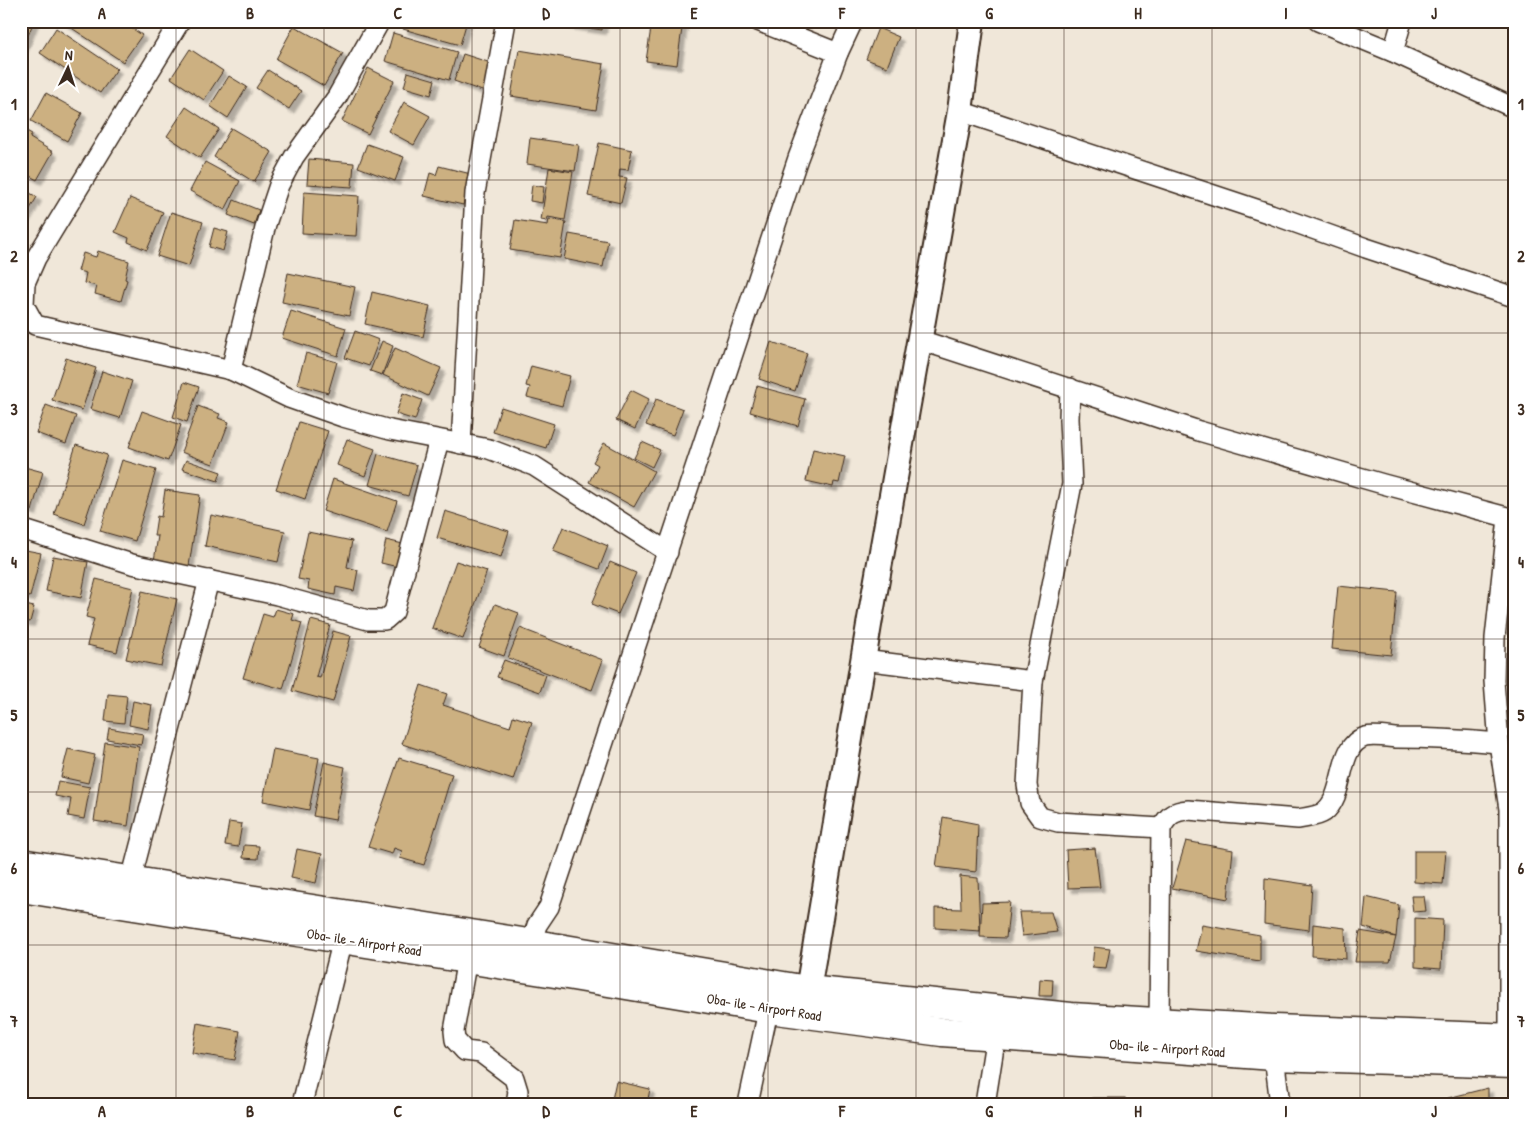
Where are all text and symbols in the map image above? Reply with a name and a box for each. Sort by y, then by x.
text: A [98,2,106,24]
text: B [246,2,254,24]
text: C [394,2,403,24]
text: D [542,2,550,24]
text: E [690,2,698,24]
text: F [838,2,846,24]
text: G [985,2,993,24]
text: H [1134,2,1142,24]
text: I [1284,2,1288,24]
text: J [1431,2,1437,24]
north arrow [42,42,92,92]
text: N [65,45,74,64]
text: 1 [11,93,17,115]
text: 1 [1518,93,1524,115]
text: 2 [10,245,18,267]
text: 2 [1517,245,1525,267]
text: 3 [10,398,18,420]
text: 3 [1517,398,1525,420]
text: 4 [11,551,17,573]
text: 4 [1518,551,1524,573]
text: 5 [11,704,18,726]
text: 5 [1518,704,1525,726]
text: 6 [11,857,18,879]
text: 6 [1518,857,1525,879]
street label: Oba- ile - Airport Road [305,923,423,961]
street label: Oba- ile - Airport Road [705,988,823,1026]
text: 7 [9,1010,18,1032]
text: 7 [1516,1010,1525,1032]
street label: Oba- ile - Airport Road [1109,1034,1226,1062]
text: A [98,1100,106,1122]
text: B [246,1100,254,1122]
text: C [394,1100,403,1122]
text: D [542,1100,550,1122]
text: E [690,1100,698,1122]
text: F [838,1100,846,1122]
text: G [985,1100,993,1122]
text: H [1134,1100,1142,1122]
text: I [1284,1100,1288,1122]
text: J [1431,1100,1437,1122]

